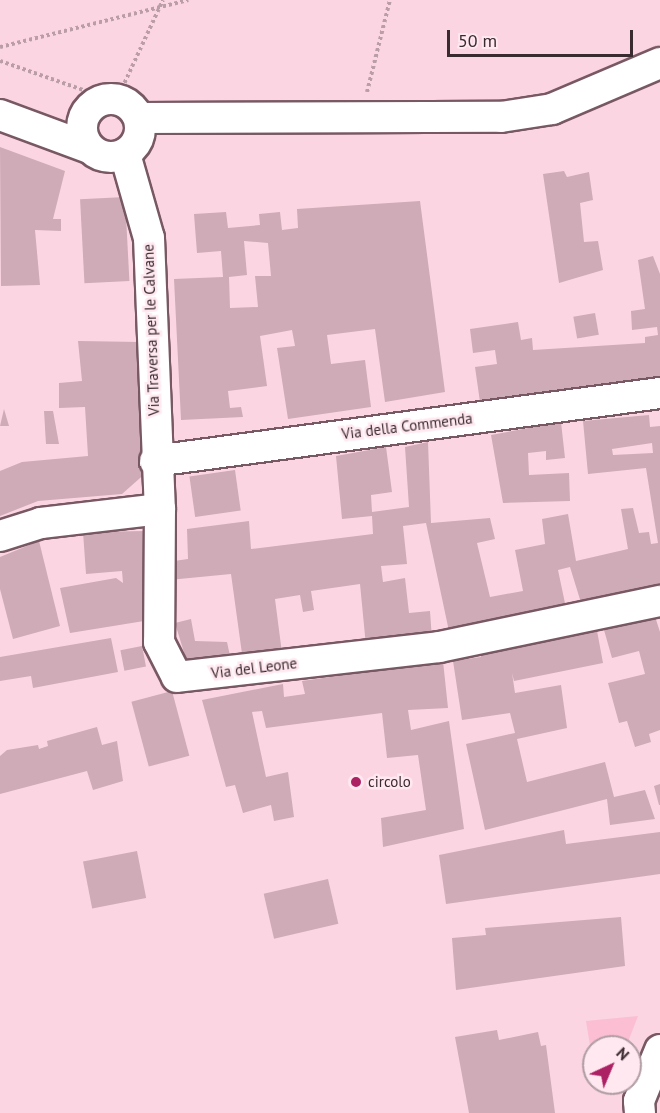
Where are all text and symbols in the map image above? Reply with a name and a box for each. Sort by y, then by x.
scale bar [450,18,636,56]
text: 50 m [458,29,497,52]
street label: Via Traversa per le Calvane [139,244,163,416]
street label: Via della Commenda [341,409,473,443]
street label: Via del Leone [210,654,298,682]
place label: circolo [368,773,411,791]
marker: circolo [349,775,363,789]
north arrow [582,1035,642,1095]
text: N [612,1043,634,1064]

